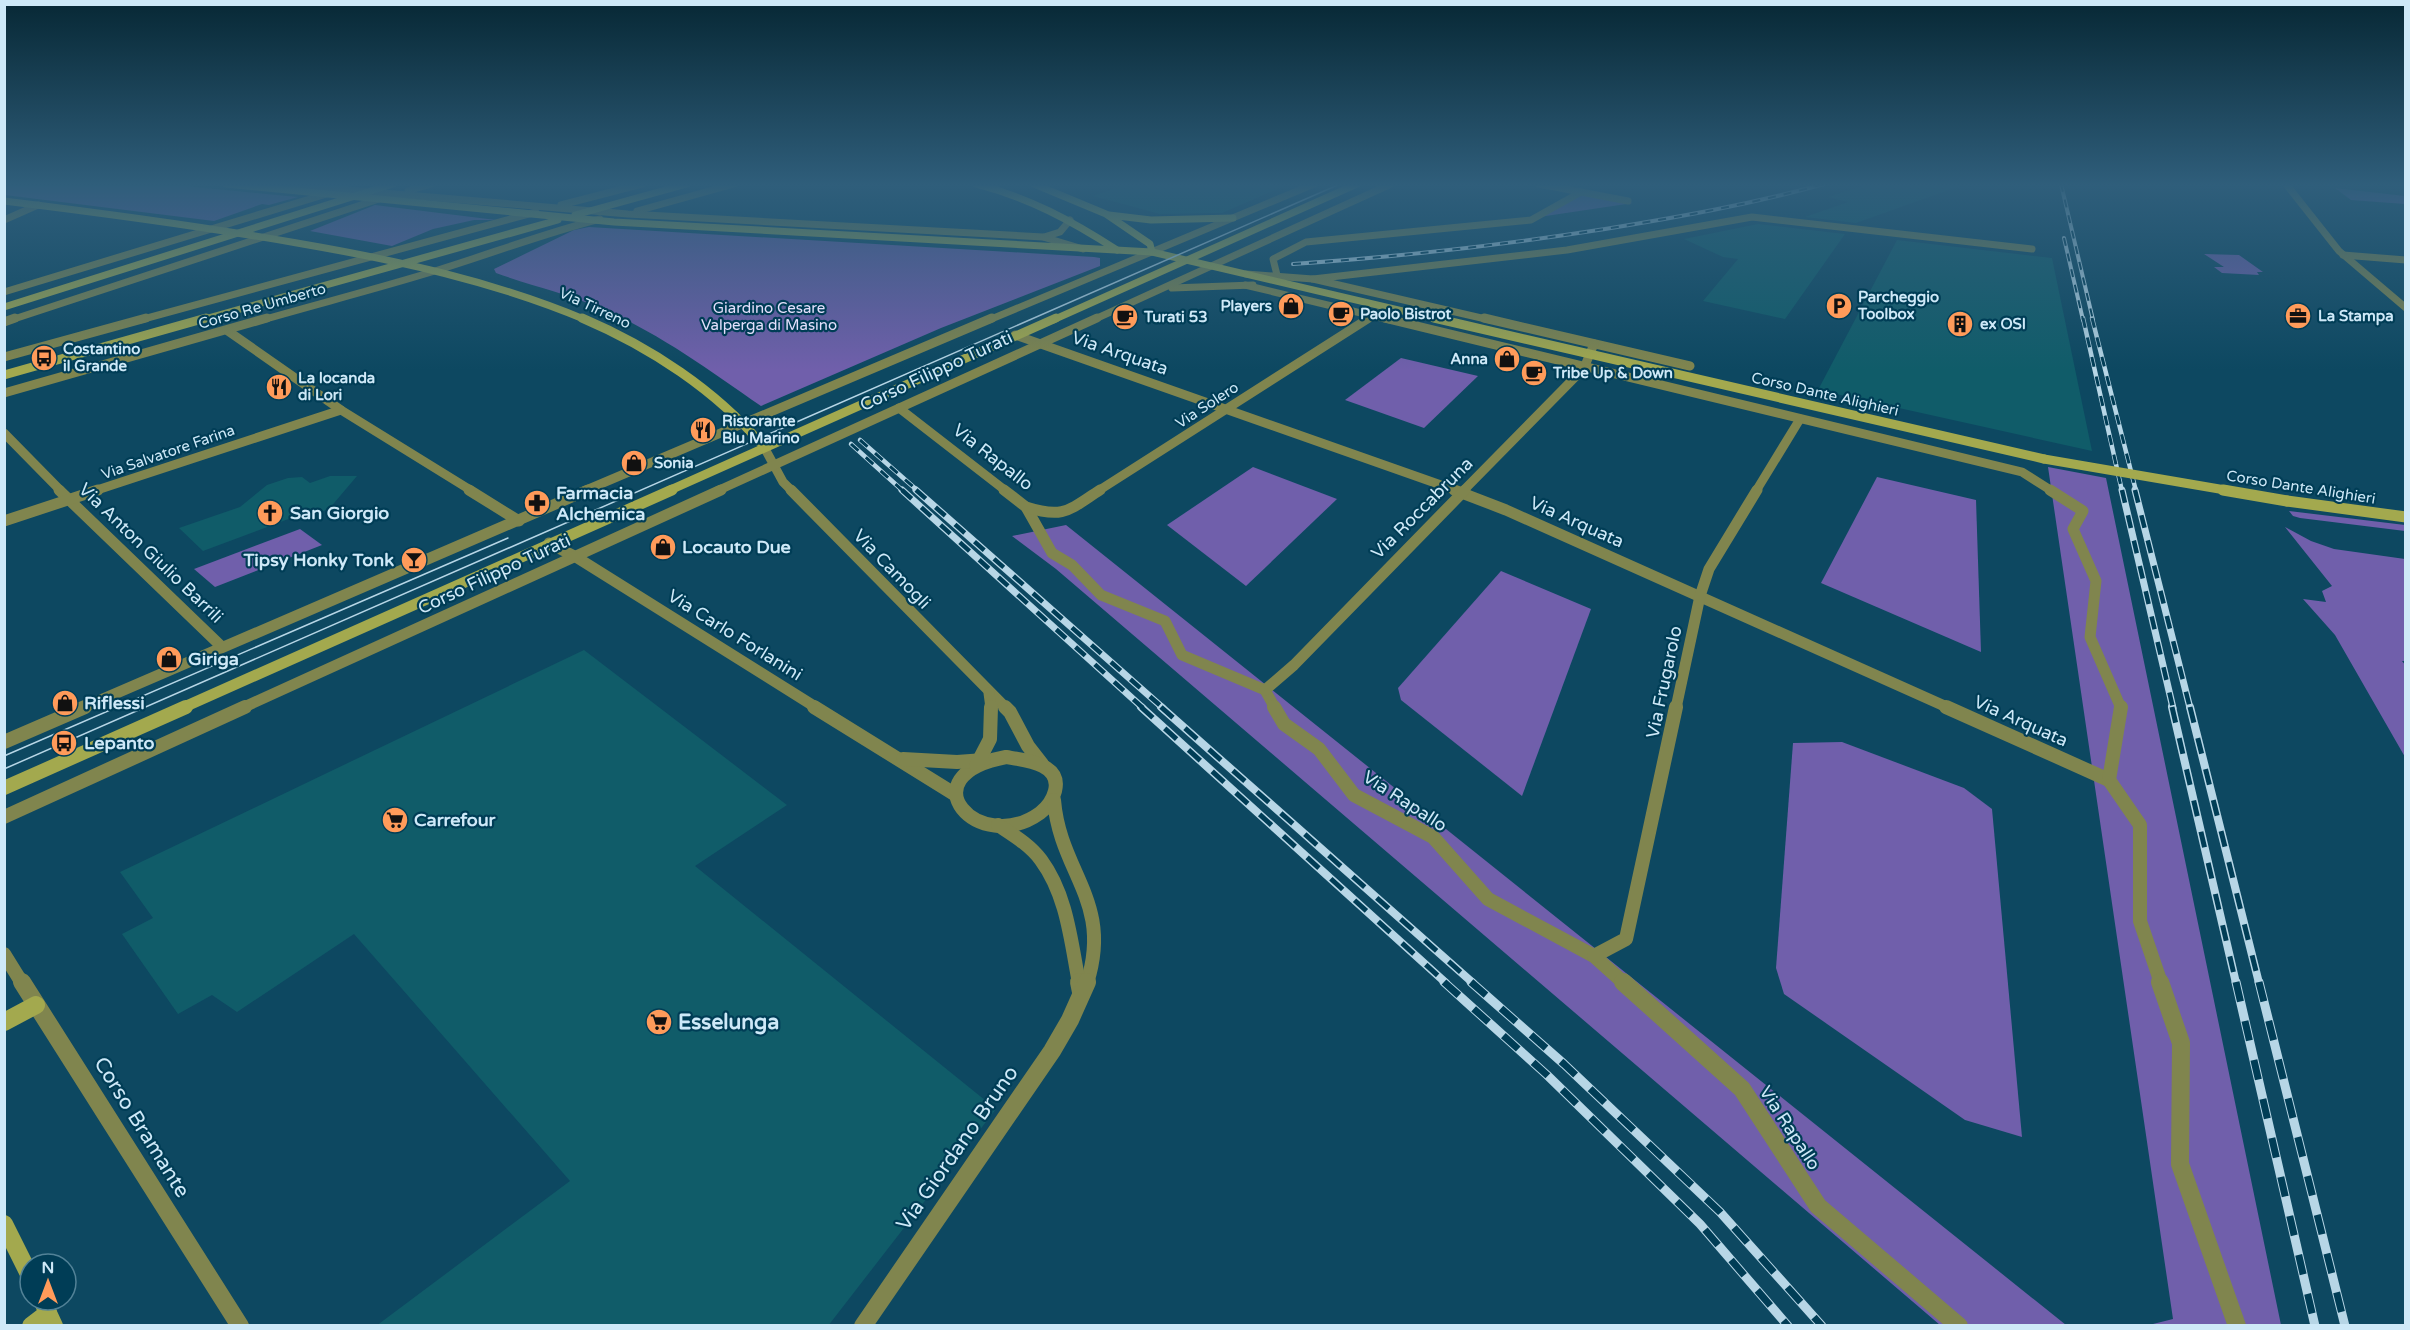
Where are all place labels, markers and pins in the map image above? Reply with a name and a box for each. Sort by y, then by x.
place label: Parcheggio Toolbox [1857,288,1939,323]
shop icon: Players [1276,291,1306,321]
parking icon: Parcheggio Toolbox [1824,291,1854,321]
place label: Players [1221,297,1272,316]
cafe icon: Paolo Bistrot [1326,299,1356,329]
office icon: La Stampa [2283,301,2313,331]
cafe icon: Turati 53 [1110,302,1140,332]
place label: Paolo Bistrot [1360,305,1451,323]
place label: La Stampa [2318,307,2394,326]
place label: Turati 53 [1143,308,1208,326]
building icon: ex OSI [1945,309,1975,339]
place label: ex OSI [1980,315,2026,333]
place label: Costantino il Grande [63,340,140,375]
bus stop icon: Costantino il Grande [29,343,59,373]
shop icon: Anna [1492,344,1522,374]
place label: Anna [1450,350,1488,368]
cafe icon: Tribe Up & Down [1519,358,1549,388]
place label: Tribe Up & Down [1552,364,1673,383]
place label: La locanda di Lori [298,369,375,404]
restaurant icon: La locanda di Lori [264,372,294,402]
place label: Ristorante Blu Marino [722,412,800,447]
restaurant icon: Ristorante Blu Marino [688,415,718,445]
shop icon: Sonia [619,448,649,478]
place label: Sonia [654,454,694,472]
place label: Farmacia Alchemica [556,482,645,525]
pharmacy icon: Farmacia Alchemica [522,488,552,518]
church icon: San Giorgio [255,498,285,528]
place label: San Giorgio [290,502,389,524]
shop icon: Locauto Due [648,532,678,562]
place label: Locauto Due [682,536,791,558]
bar icon: Tipsy Honky Tonk [399,545,429,575]
place label: Tipsy Honky Tonk [243,549,394,571]
shop icon: Giriga [154,644,184,674]
place label: Giriga [188,648,239,670]
shop icon: Riflessi [50,688,80,718]
place label: Riflessi [84,692,145,714]
bus stop icon: Lepanto [49,728,79,758]
place label: Lepanto [84,732,155,754]
supermarket icon: Carrefour [380,805,410,835]
place label: Carrefour [414,809,497,831]
supermarket icon: Esselunga [644,1007,674,1037]
place label: Esselunga [678,1010,779,1035]

